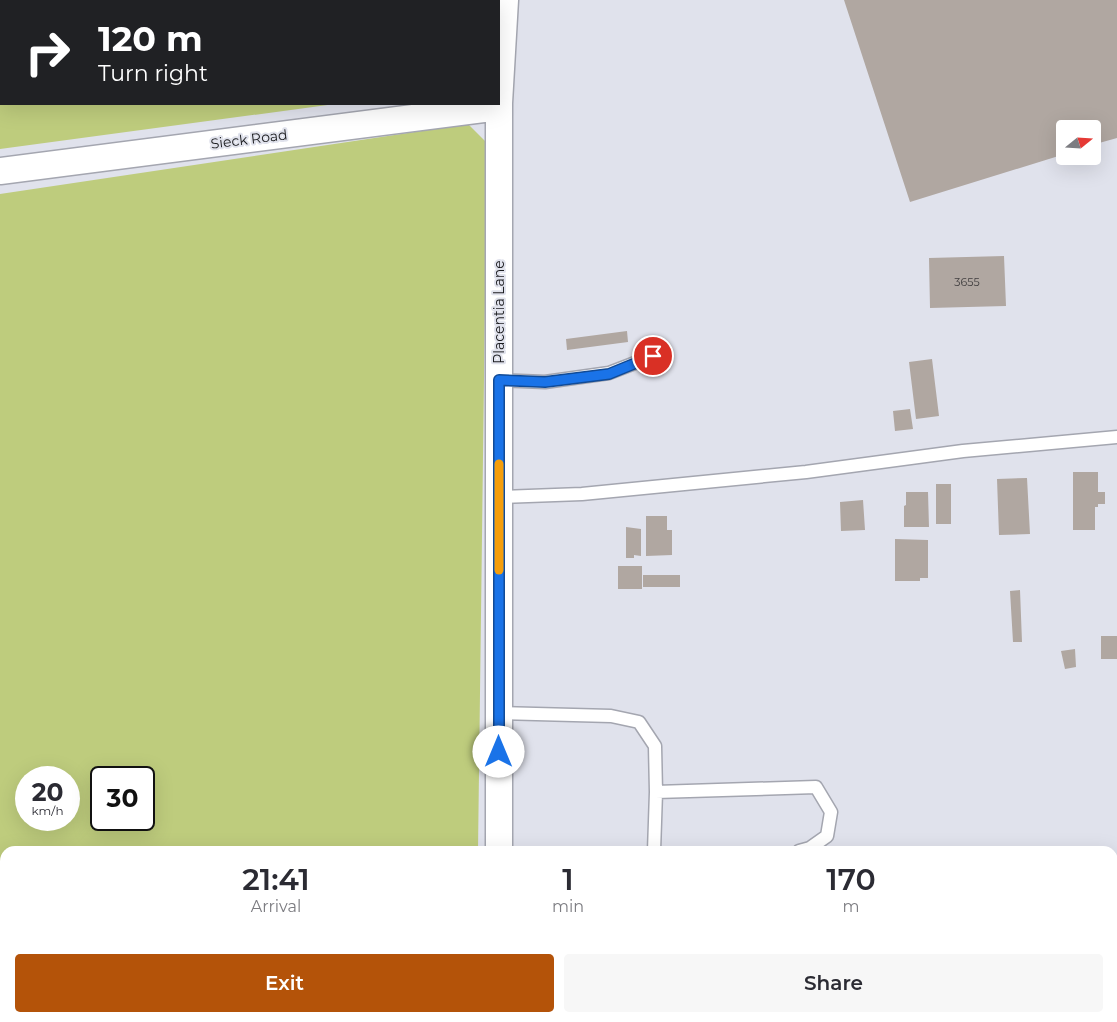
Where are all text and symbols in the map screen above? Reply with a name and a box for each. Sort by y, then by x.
text: 120 m [98,17,203,60]
icon: right [15,20,80,85]
text: Turn right [98,60,208,87]
north arrow [1056,120,1101,165]
map controls [1056,120,1101,165]
street label: Sieck Road [210,125,288,153]
street label: Placentia Lane [490,260,508,364]
house number: 3655 [954,275,980,289]
pin [632,335,674,377]
icon: arrive [639,342,667,370]
position arrow [472,725,524,777]
speed limit sign: 30 [90,766,155,831]
text: 20 [32,777,63,807]
text: km/h [31,803,64,818]
text: 21:41 [242,861,310,898]
text: 1 [562,861,574,898]
text: 170 [826,861,876,898]
text: Arrival [251,897,301,916]
text: min [552,897,584,916]
text: m [843,897,859,916]
button: Exit [15,954,554,1012]
button: Share [564,954,1103,1012]

